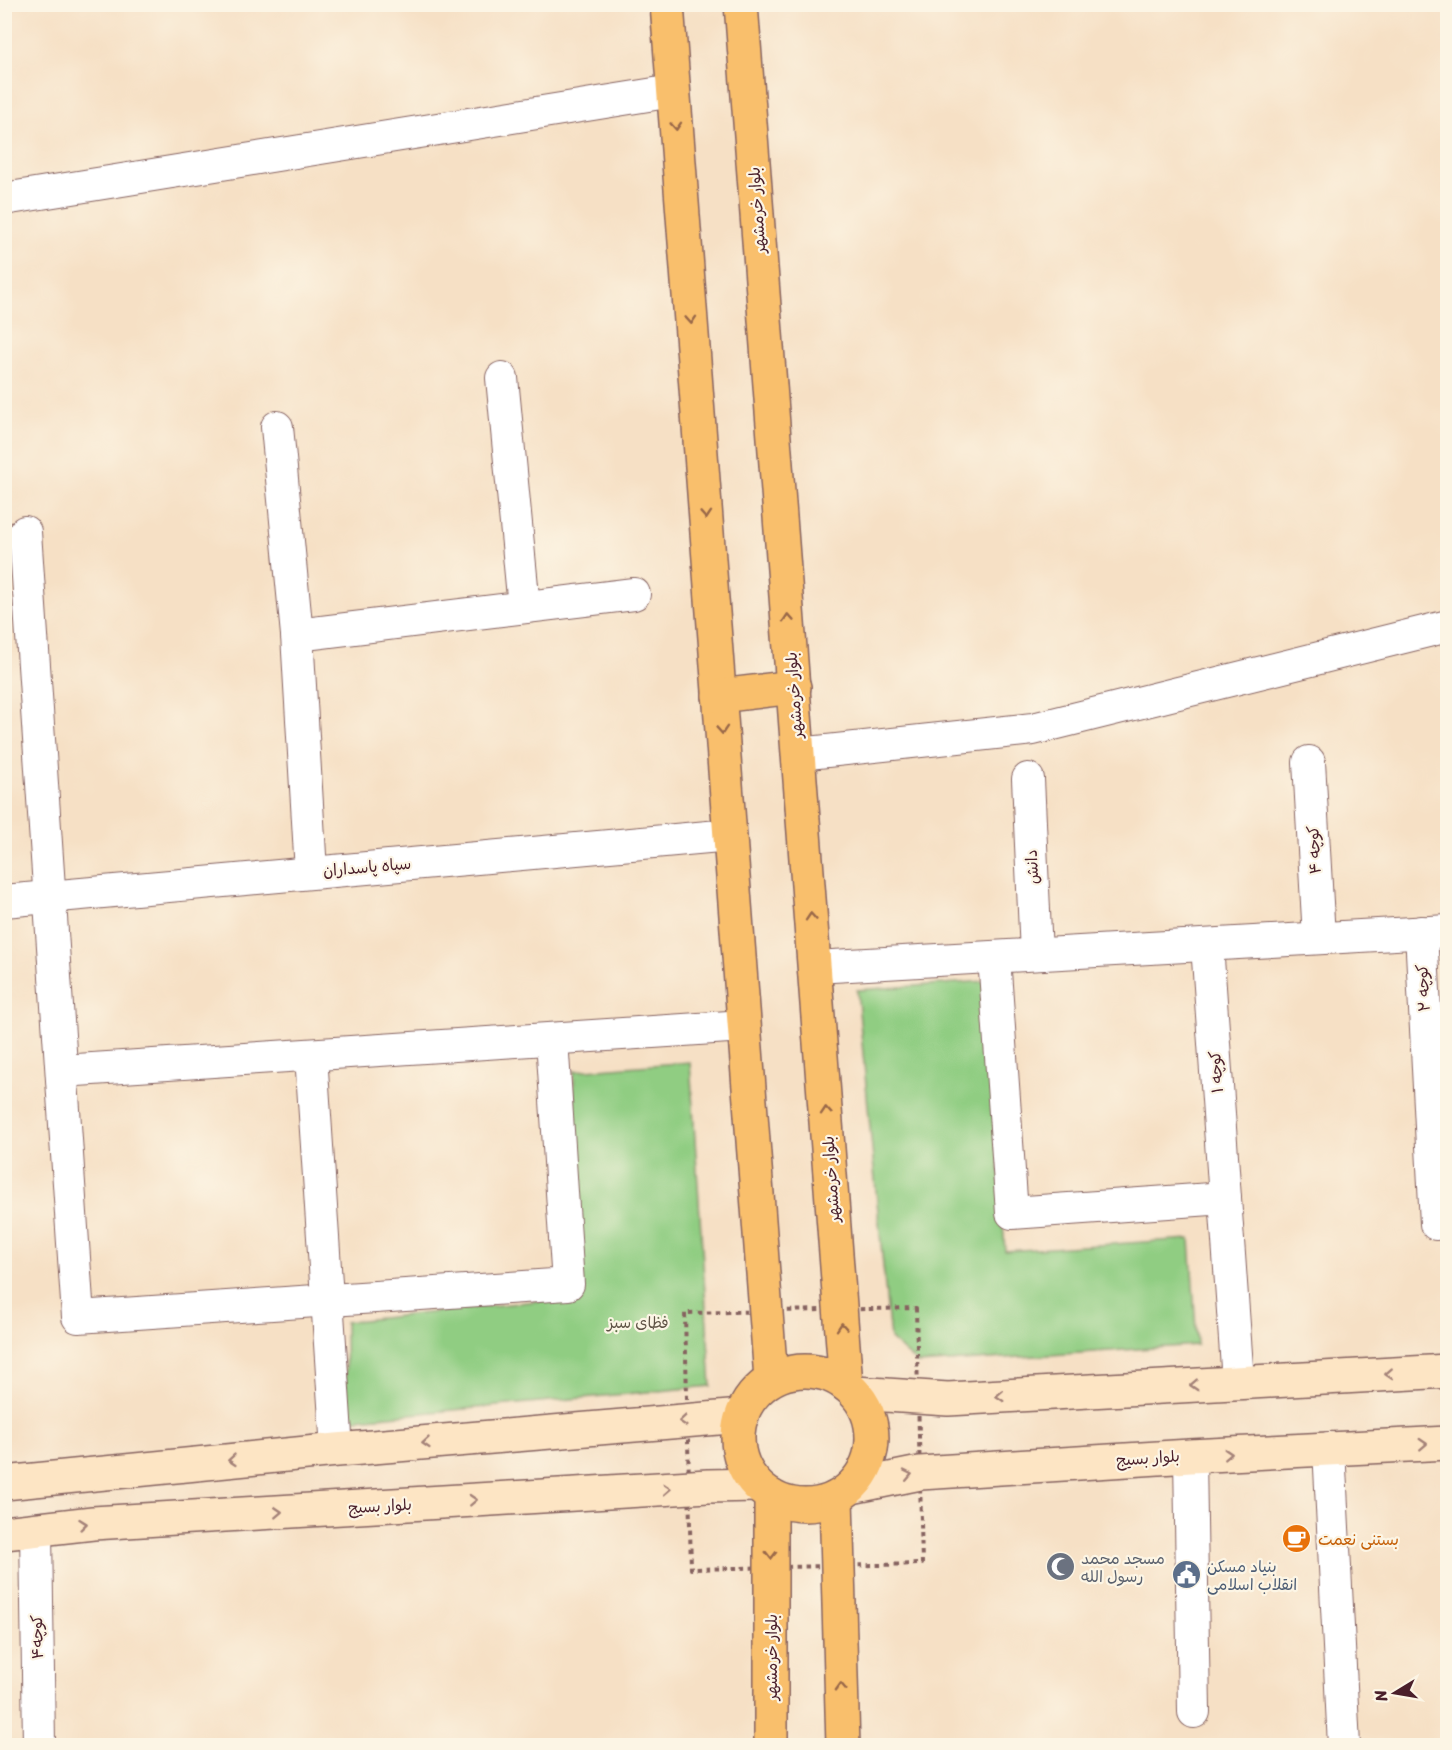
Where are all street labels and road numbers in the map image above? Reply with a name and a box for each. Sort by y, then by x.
street label: بلوار خرمشهر [740,166,775,256]
street label: بلوار خرمشهر [777,651,812,741]
street label: کوچه ۴ [1298,825,1330,875]
street label: سپاه پاسداران [322,849,412,885]
street label: دانش [1017,849,1047,885]
street label: کوچه ۲ [1407,963,1439,1013]
street label: کوچه ۱ [1200,1050,1232,1094]
street label: بلوار خرمشهر [814,1135,849,1225]
street label: بلوار بسیج [1115,1441,1181,1475]
street label: بلوار بسیج [347,1490,413,1522]
street label: کوچه۴ [22,1614,52,1660]
street label: بلوار خرمشهر [757,1614,786,1702]

